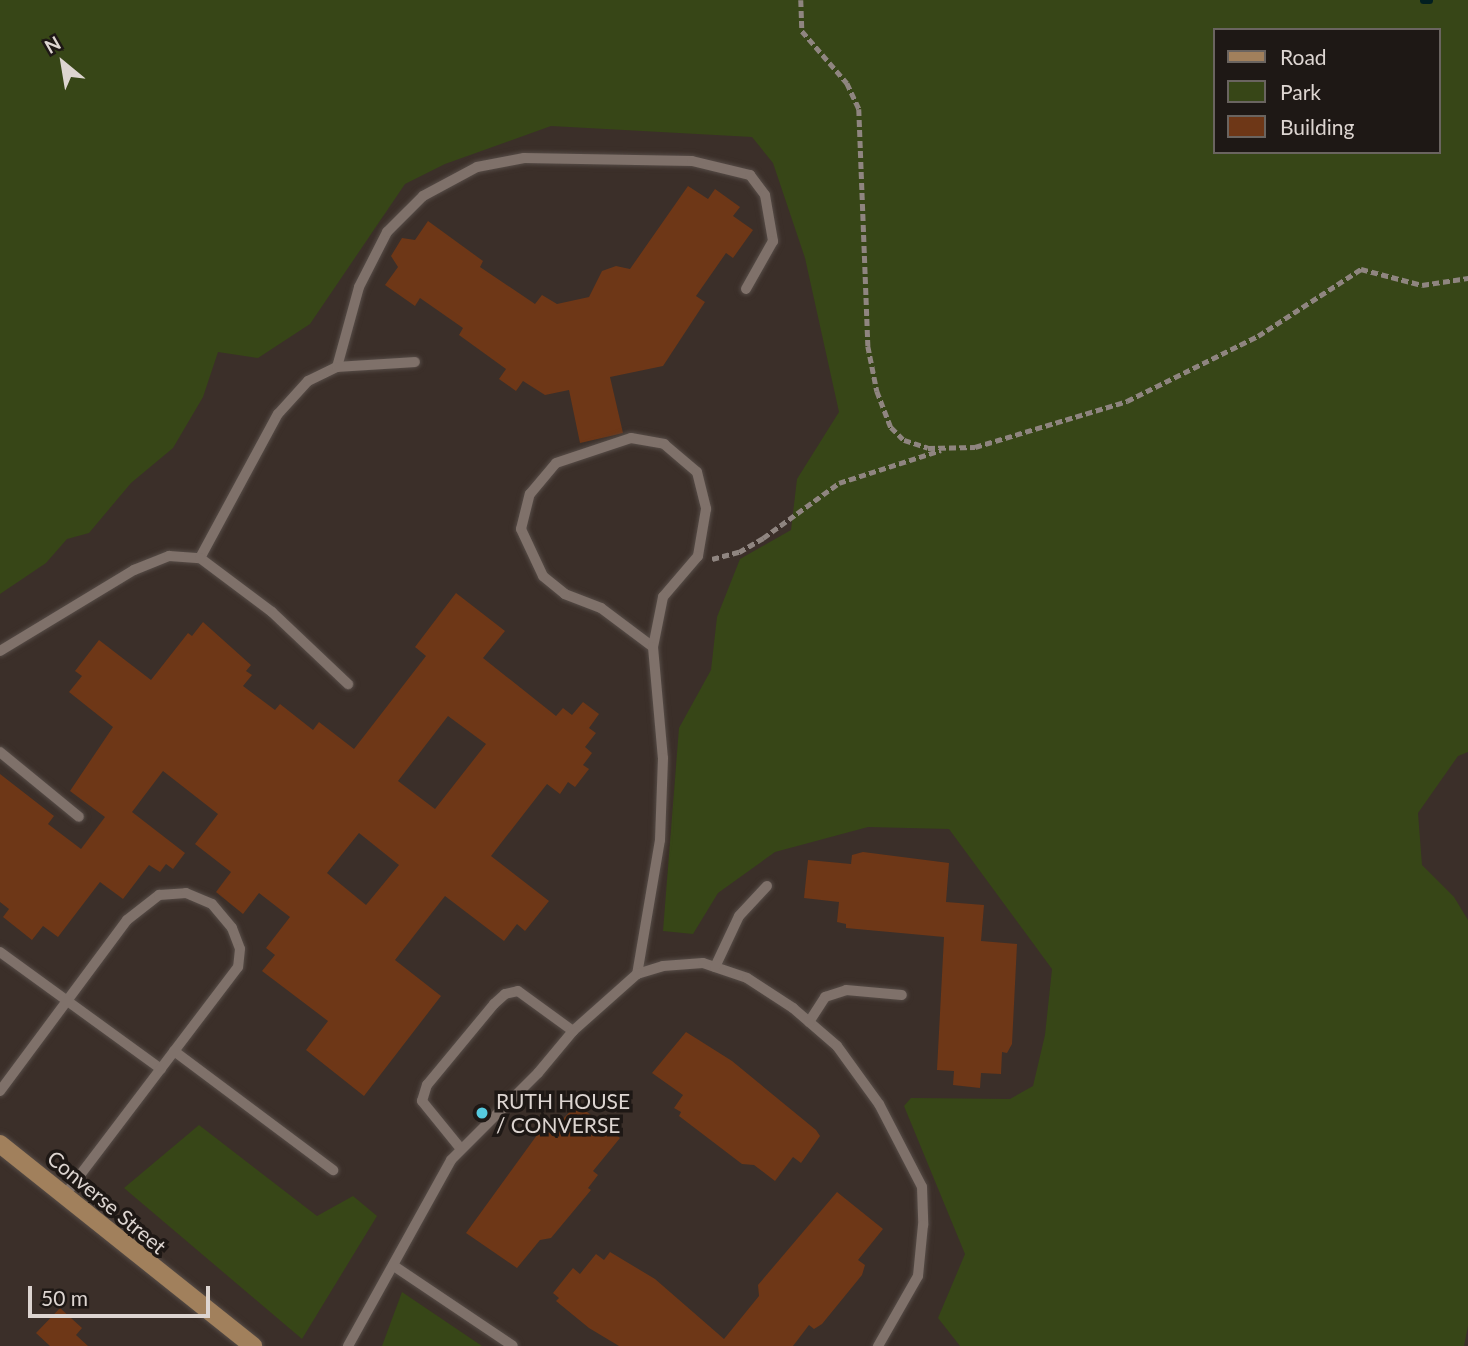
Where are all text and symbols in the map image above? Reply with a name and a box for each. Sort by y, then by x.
north arrow [28,28,98,98]
legend [1212,28,1440,154]
text: N [40,31,64,58]
text: Road [1280,44,1327,69]
text: Park [1280,79,1321,104]
text: Building [1280,114,1355,139]
place label: RUTH HOUSE / CONVERSE [496,1088,630,1138]
marker: RUTH HOUSE / CONVERSE [474,1105,490,1121]
street label: Converse Street [42,1145,172,1259]
scale bar [32,1272,214,1316]
text: 50 m [41,1285,88,1310]

